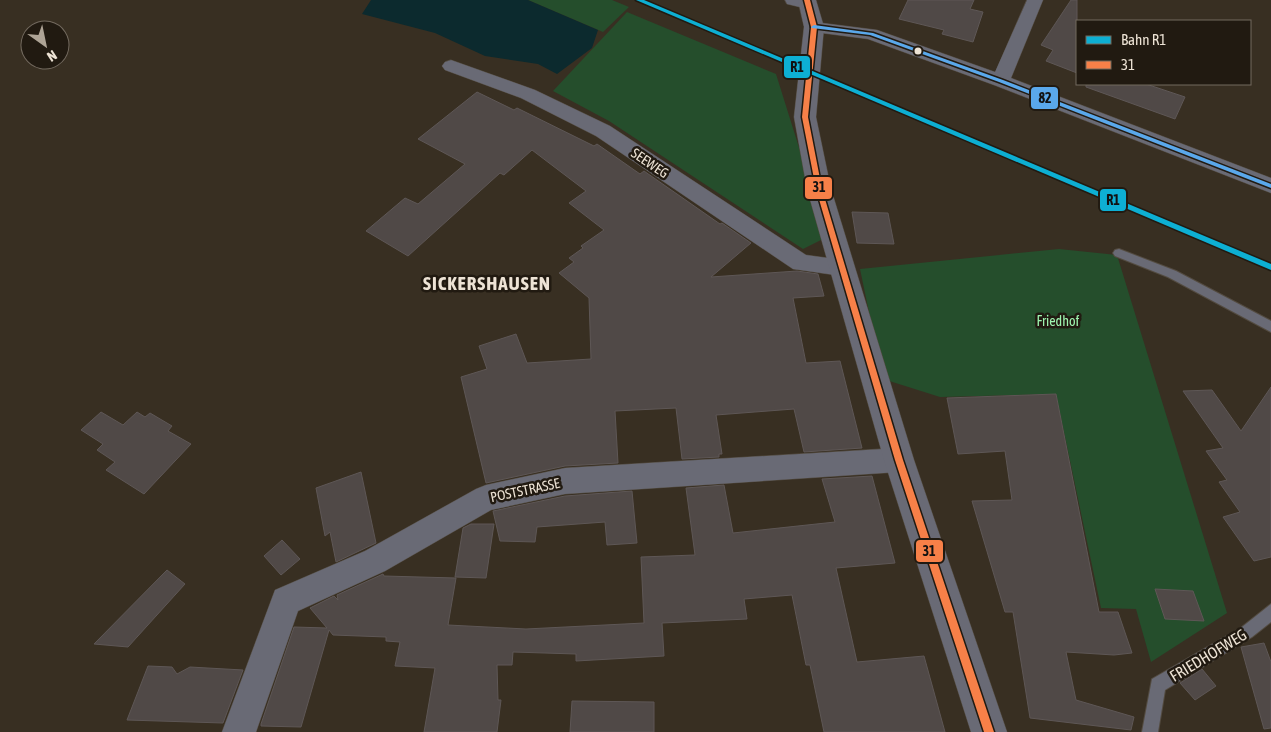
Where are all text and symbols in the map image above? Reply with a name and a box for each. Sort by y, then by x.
north arrow [20,20,70,70]
legend [1076,20,1251,85]
text: Bahn R1 [1121,31,1166,48]
unlabelled marker [913,46,923,56]
text: N [44,47,60,65]
line badge: R1 [783,55,811,79]
text: 31 [1121,56,1135,73]
text: R1 [790,59,804,75]
line badge: 82 [1030,86,1059,110]
text: 82 [1038,90,1052,106]
street label: SEEWEG [628,145,672,181]
line badge: 31 [804,176,833,200]
text: 31 [812,179,826,195]
line badge: R1 [1099,188,1127,212]
text: R1 [1106,192,1120,208]
district label: SICKERSHAUSEN [423,272,551,294]
park label: Friedhof [1037,313,1080,329]
street label: POSTSTRASSE [489,475,561,505]
line badge: 31 [915,539,944,563]
text: 31 [922,543,936,559]
street label: FRIEDHOFWEG [1166,625,1250,685]

